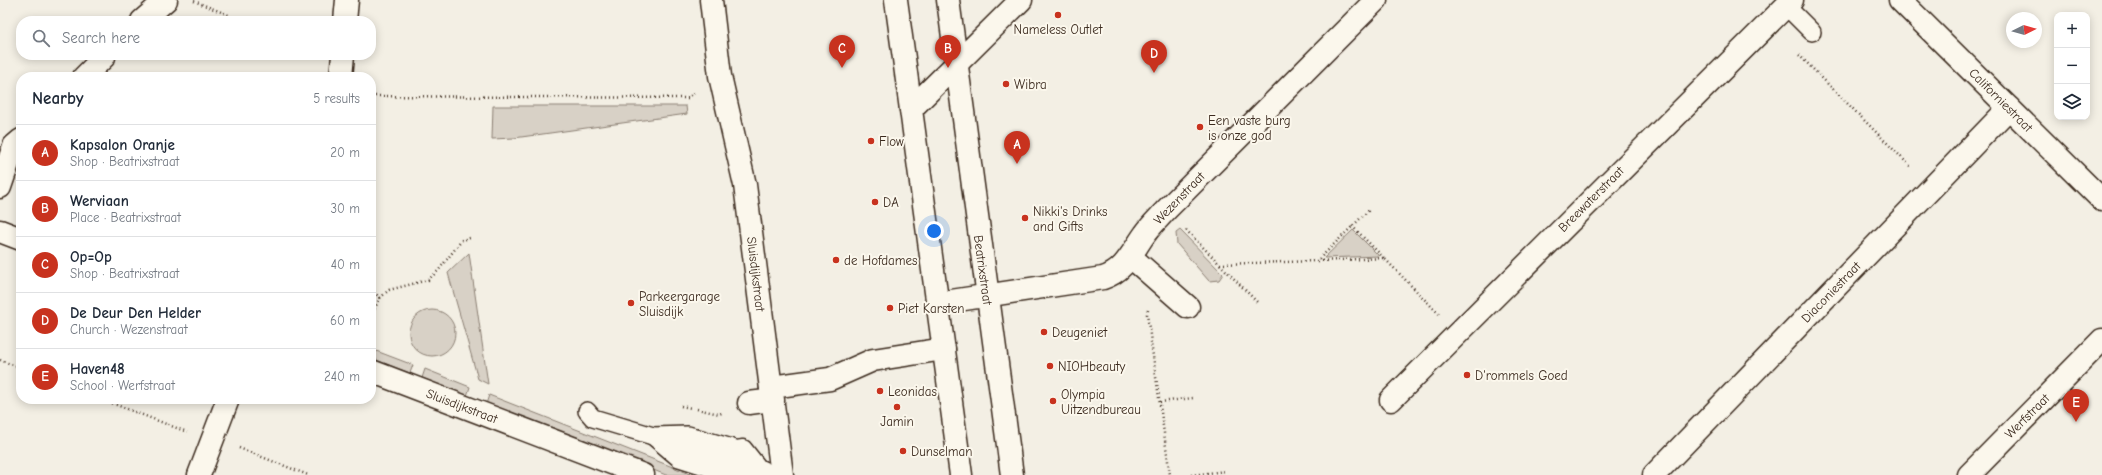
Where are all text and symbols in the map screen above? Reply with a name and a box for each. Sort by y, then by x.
marker: Nameless Outlet [1053,10,1063,20]
north arrow [2006,12,2042,48]
map controls [2054,12,2090,120]
button: + [2054,12,2090,48]
search box [16,16,376,60]
place label: Nameless Outlet [1014,22,1104,37]
icon: search [30,27,52,49]
text: Search here [62,29,140,47]
pin: C [829,35,855,68]
pin: B [935,35,961,68]
pin: D [1141,40,1167,73]
button: − [2054,48,2090,84]
street label: Californiestraat [1966,65,2037,136]
place label: Wibra [1014,77,1047,92]
marker: Wibra [1001,79,1011,89]
button: layers [2054,84,2090,120]
text: Nearby [32,89,83,108]
text: 5 results [313,91,360,106]
place label: Een vaste burg is onze god [1208,113,1291,143]
marker: Een vaste burg is onze god [1195,122,1205,132]
pin: A [1004,131,1030,164]
place label: Flow [879,134,904,149]
text: Kapsalon Oranje [70,136,175,154]
marker: Flow [866,136,876,146]
text: A [41,145,49,160]
text: 20 m [330,145,360,160]
text: Shop · Beatrixstraat [70,154,179,169]
street label: Breewaterstraat [1555,162,1628,235]
street label: Wezenstraat [1150,168,1209,227]
text: Werviaan [70,192,129,210]
place label: DA [883,195,899,210]
marker: DA [870,197,880,207]
text: B [41,201,49,216]
text: 30 m [330,201,360,216]
place label: Nikki's Drinks and Gifts [1033,204,1108,234]
text: Place · Beatrixstraat [70,210,181,225]
marker: Nikki's Drinks and Gifts [1020,213,1030,223]
your location [924,221,944,241]
street label: Beatrixstraat [971,234,996,307]
street label: Sluisdijkstraat [744,236,768,314]
text: Op=Op [70,248,112,266]
place label: de Hofdames [844,253,917,268]
marker: de Hofdames [831,255,841,265]
text: C [41,257,49,272]
text: 40 m [331,257,360,272]
street label: Diaconiestraat [1798,258,1865,326]
text: Shop · Beatrixstraat [70,266,179,281]
place label: Parkeergarage Sluisdijk [639,289,721,319]
marker: Parkeergarage Sluisdijk [626,298,636,308]
place label: Piet Karsten [898,301,964,316]
marker: Piet Karsten [885,303,895,313]
text: De Deur Den Helder [70,304,201,322]
text: D [41,313,49,328]
text: 60 m [330,313,360,328]
text: Church · Wezenstraat [70,322,188,337]
place label: Deugeniet [1052,325,1108,340]
marker: Deugeniet [1039,327,1049,337]
place label: NIOHbeauty [1058,359,1126,374]
text: Haven48 [70,360,125,378]
marker: NIOHbeauty [1045,361,1055,371]
place label: D'rommels Goed [1475,368,1568,383]
text: E [41,369,49,384]
text: 240 m [324,369,360,384]
marker: D'rommels Goed [1462,370,1472,380]
text: School · Werfstraat [70,378,175,393]
place label: Leonidas [888,384,937,399]
street label: Sluisdijkstraat [424,385,501,427]
marker: Leonidas [875,386,885,396]
place label: Olympia Uitzendbureau [1061,387,1141,417]
pin: E [2063,389,2089,422]
street label: Werfstraat [2002,390,2053,441]
marker: Olympia Uitzendbureau [1048,396,1058,406]
marker: Jamin [892,402,902,412]
place label: Jamin [880,414,914,429]
place label: Dunselman [911,444,972,459]
marker: Dunselman [898,446,908,456]

